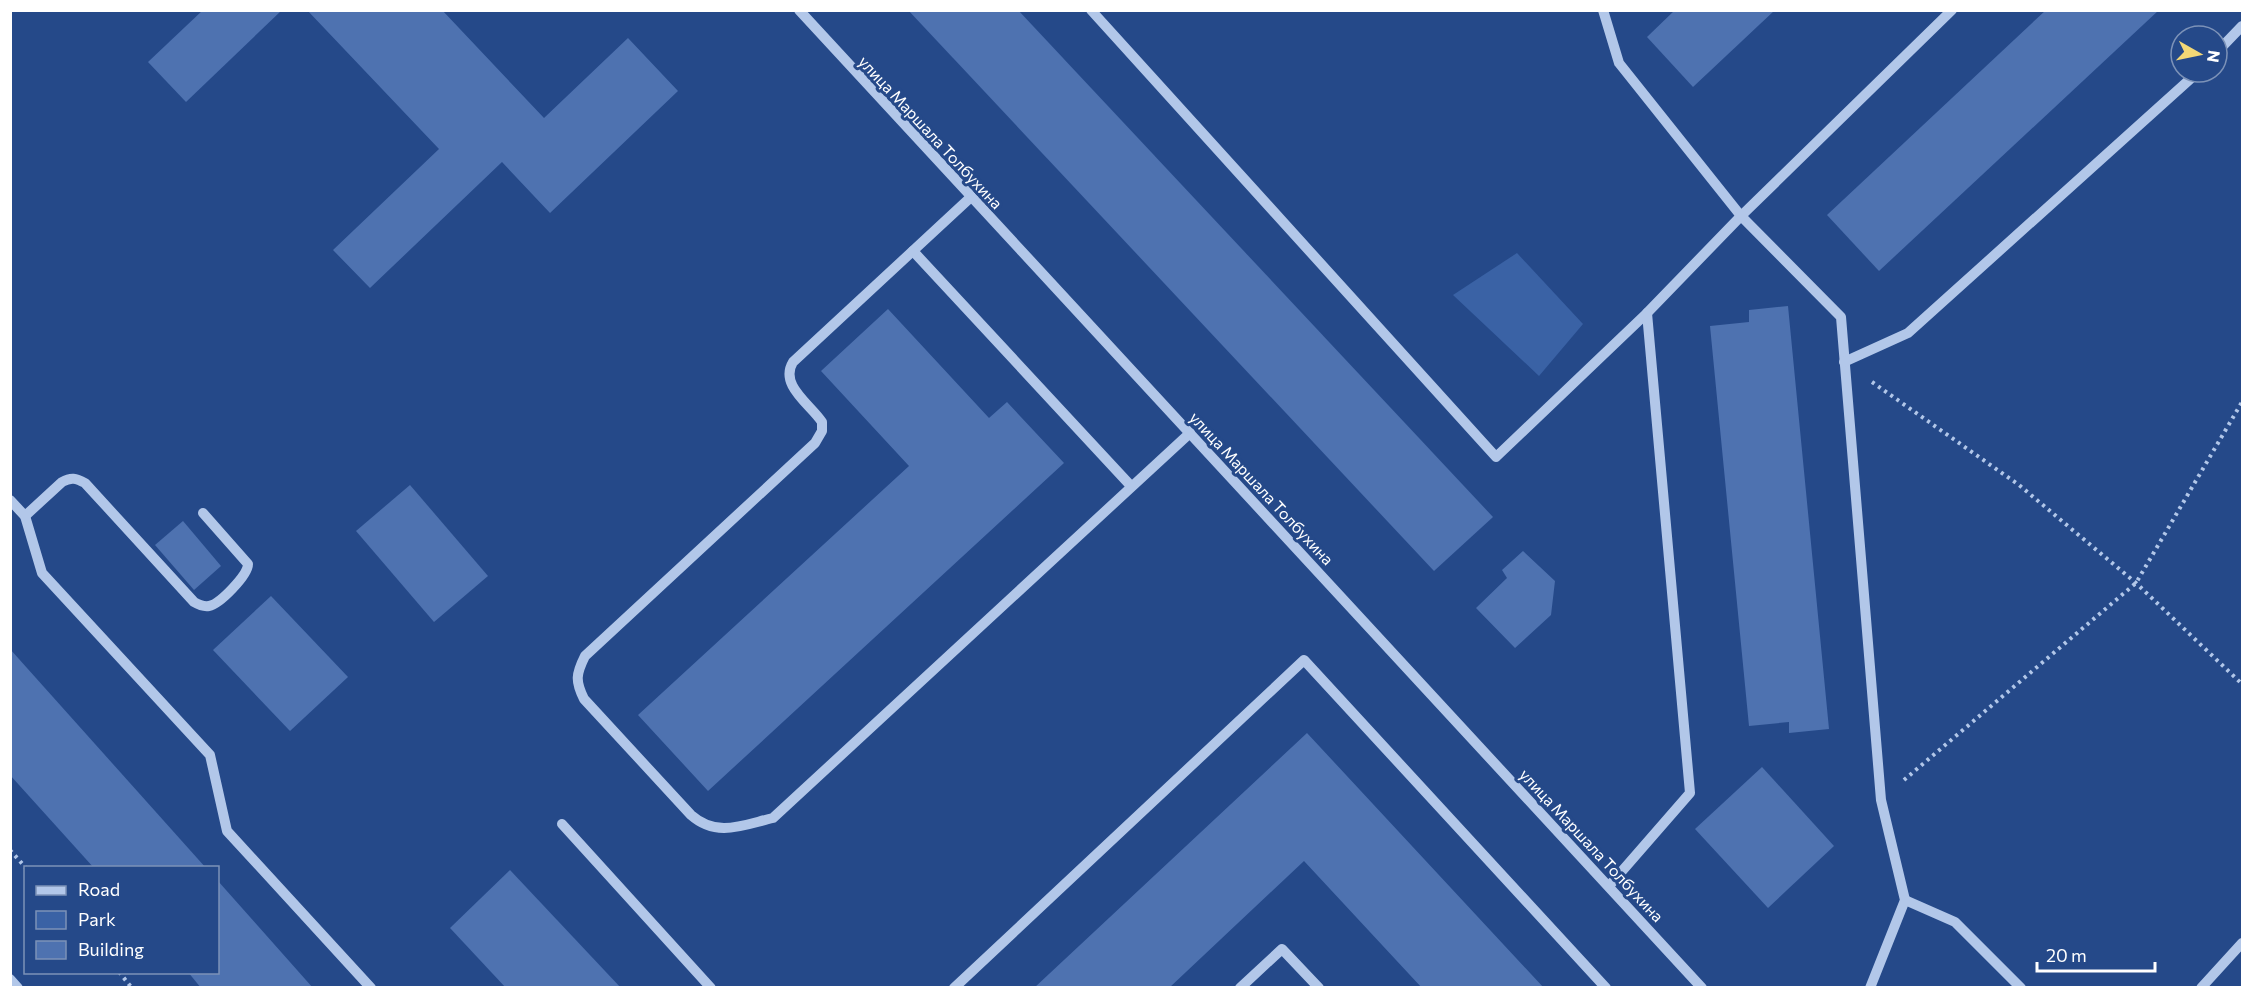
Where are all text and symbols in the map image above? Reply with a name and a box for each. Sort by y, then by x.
north arrow [2169,24,2229,84]
text: N [2204,49,2225,64]
street label: улица Маршала Толбухина [855,52,1007,212]
street label: улица Маршала Толбухина [1186,408,1338,568]
street label: улица Маршала Толбухина [1516,765,1668,925]
legend [24,866,219,974]
text: Road [78,878,120,900]
text: Park [78,908,116,930]
scale bar [2037,935,2156,973]
text: Building [78,938,144,960]
text: 20 m [2046,944,2087,966]

